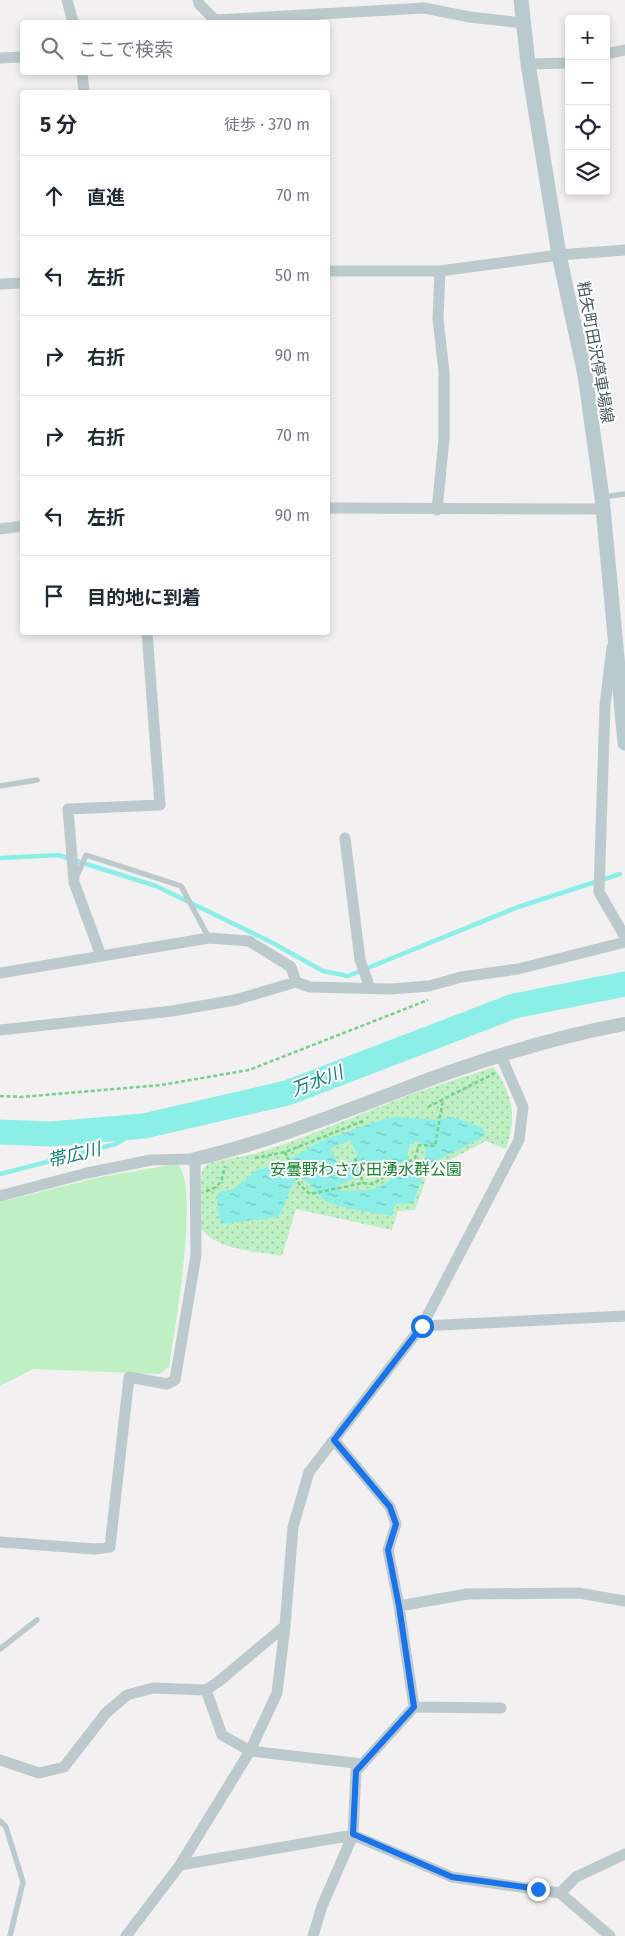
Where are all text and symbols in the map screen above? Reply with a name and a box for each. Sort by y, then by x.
map controls [565,15,610,195]
button: + [565,15,610,60]
search box [20,20,330,75]
icon: search [38,34,66,62]
text: ここで検索 [78,38,173,61]
button: − [565,60,610,105]
button: locate [565,105,610,150]
text: 5 分 [40,112,77,138]
text: 徒歩 · 370 m [224,115,310,134]
button: layers [565,150,610,195]
icon: ahead [40,182,68,210]
text: 直進 [87,186,125,209]
text: 70 m [276,186,310,205]
icon: left [40,262,68,290]
text: 左折 [87,266,125,289]
text: 50 m [275,266,310,285]
street label: 粕矢町田沢停車場線 [574,280,617,425]
icon: right [40,342,68,370]
text: 右折 [87,346,125,369]
text: 90 m [275,346,310,365]
icon: right [40,422,68,450]
text: 右折 [87,426,125,449]
text: 70 m [276,426,310,445]
icon: left [40,502,68,530]
text: 左折 [87,506,125,529]
text: 90 m [275,506,310,525]
icon: arrive [40,582,68,610]
text: 目的地に到着 [87,586,201,609]
water label: 万水川 [288,1060,348,1101]
water label: 帯広川 [45,1137,105,1172]
park label: 安曇野わさび田湧水群公園 [270,1160,462,1179]
route start [411,1315,434,1338]
route end [527,1878,550,1901]

